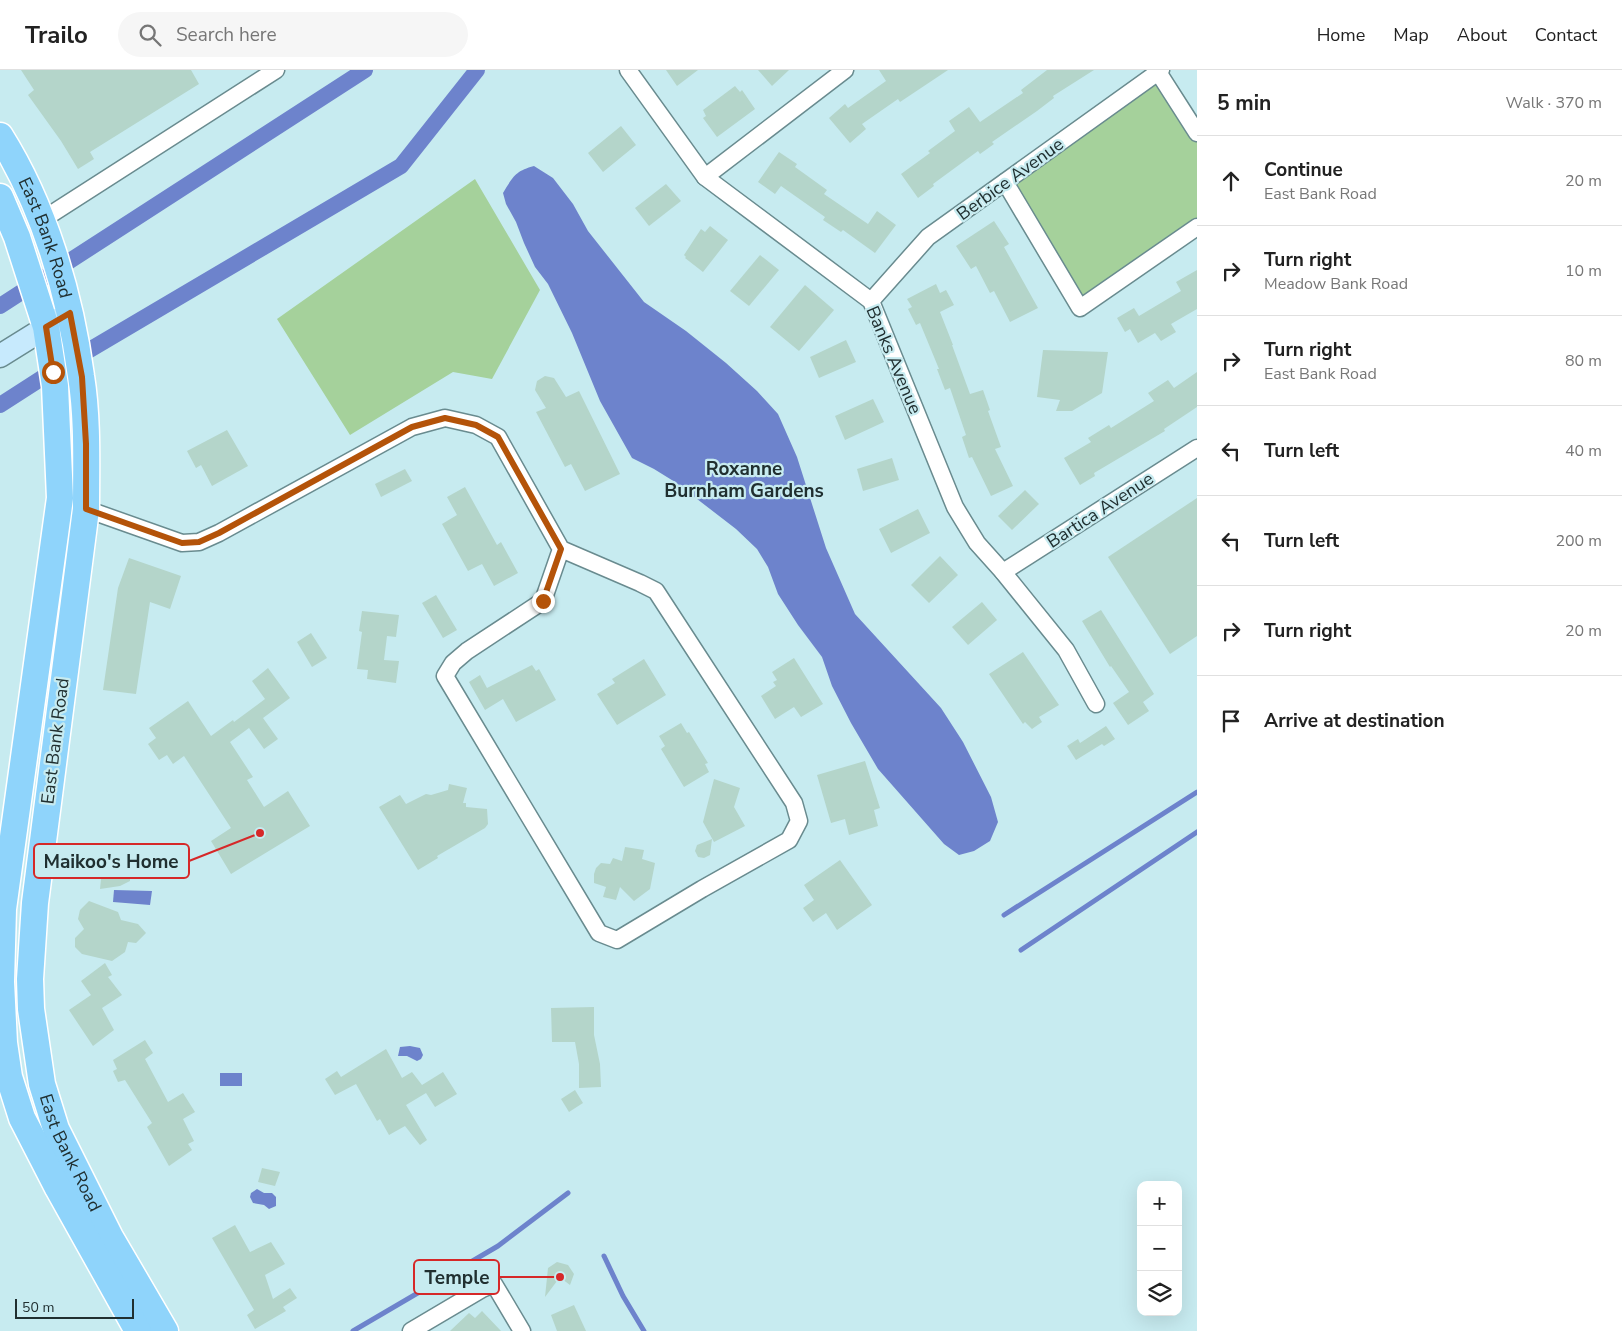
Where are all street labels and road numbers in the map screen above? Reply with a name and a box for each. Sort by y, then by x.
street label: Berbice Avenue [952,132,1068,226]
street label: East Bank Road [13,173,78,301]
street label: Banks Avenue [860,302,928,418]
street label: Bartica Avenue [1042,466,1158,554]
street label: East Bank Road [35,677,75,805]
street label: East Bank Road [34,1091,107,1215]

